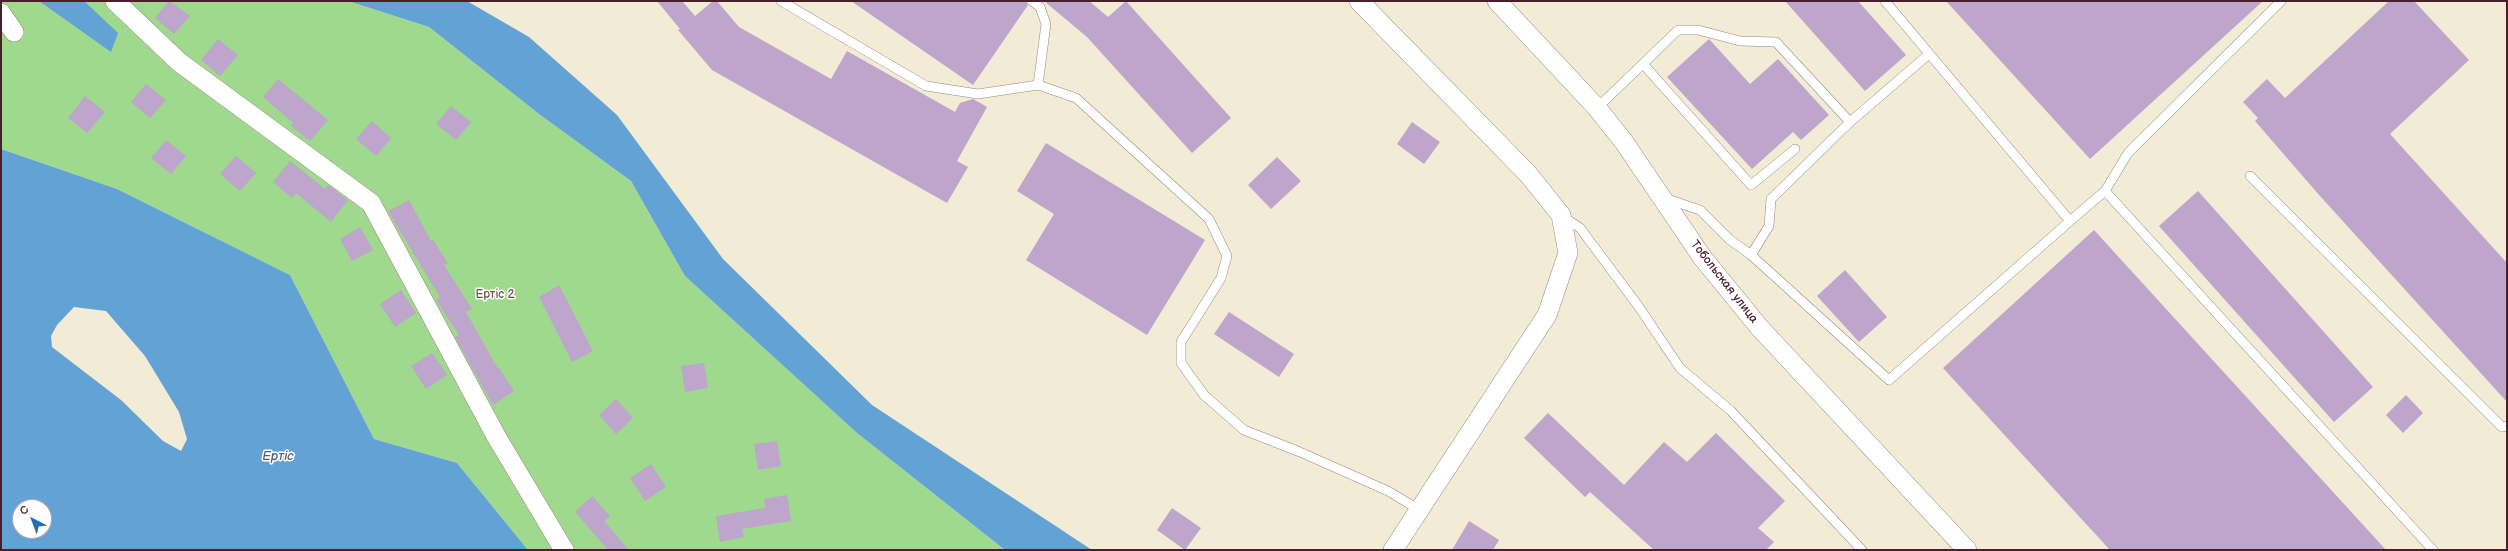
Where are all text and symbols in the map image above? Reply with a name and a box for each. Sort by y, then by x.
street label: Тобольская улица [1687,238,1761,326]
park label: Ертіс 2 [475,288,515,302]
water label: Ертіс [262,449,294,465]
north arrow [12,499,52,539]
text: С [17,503,31,518]

